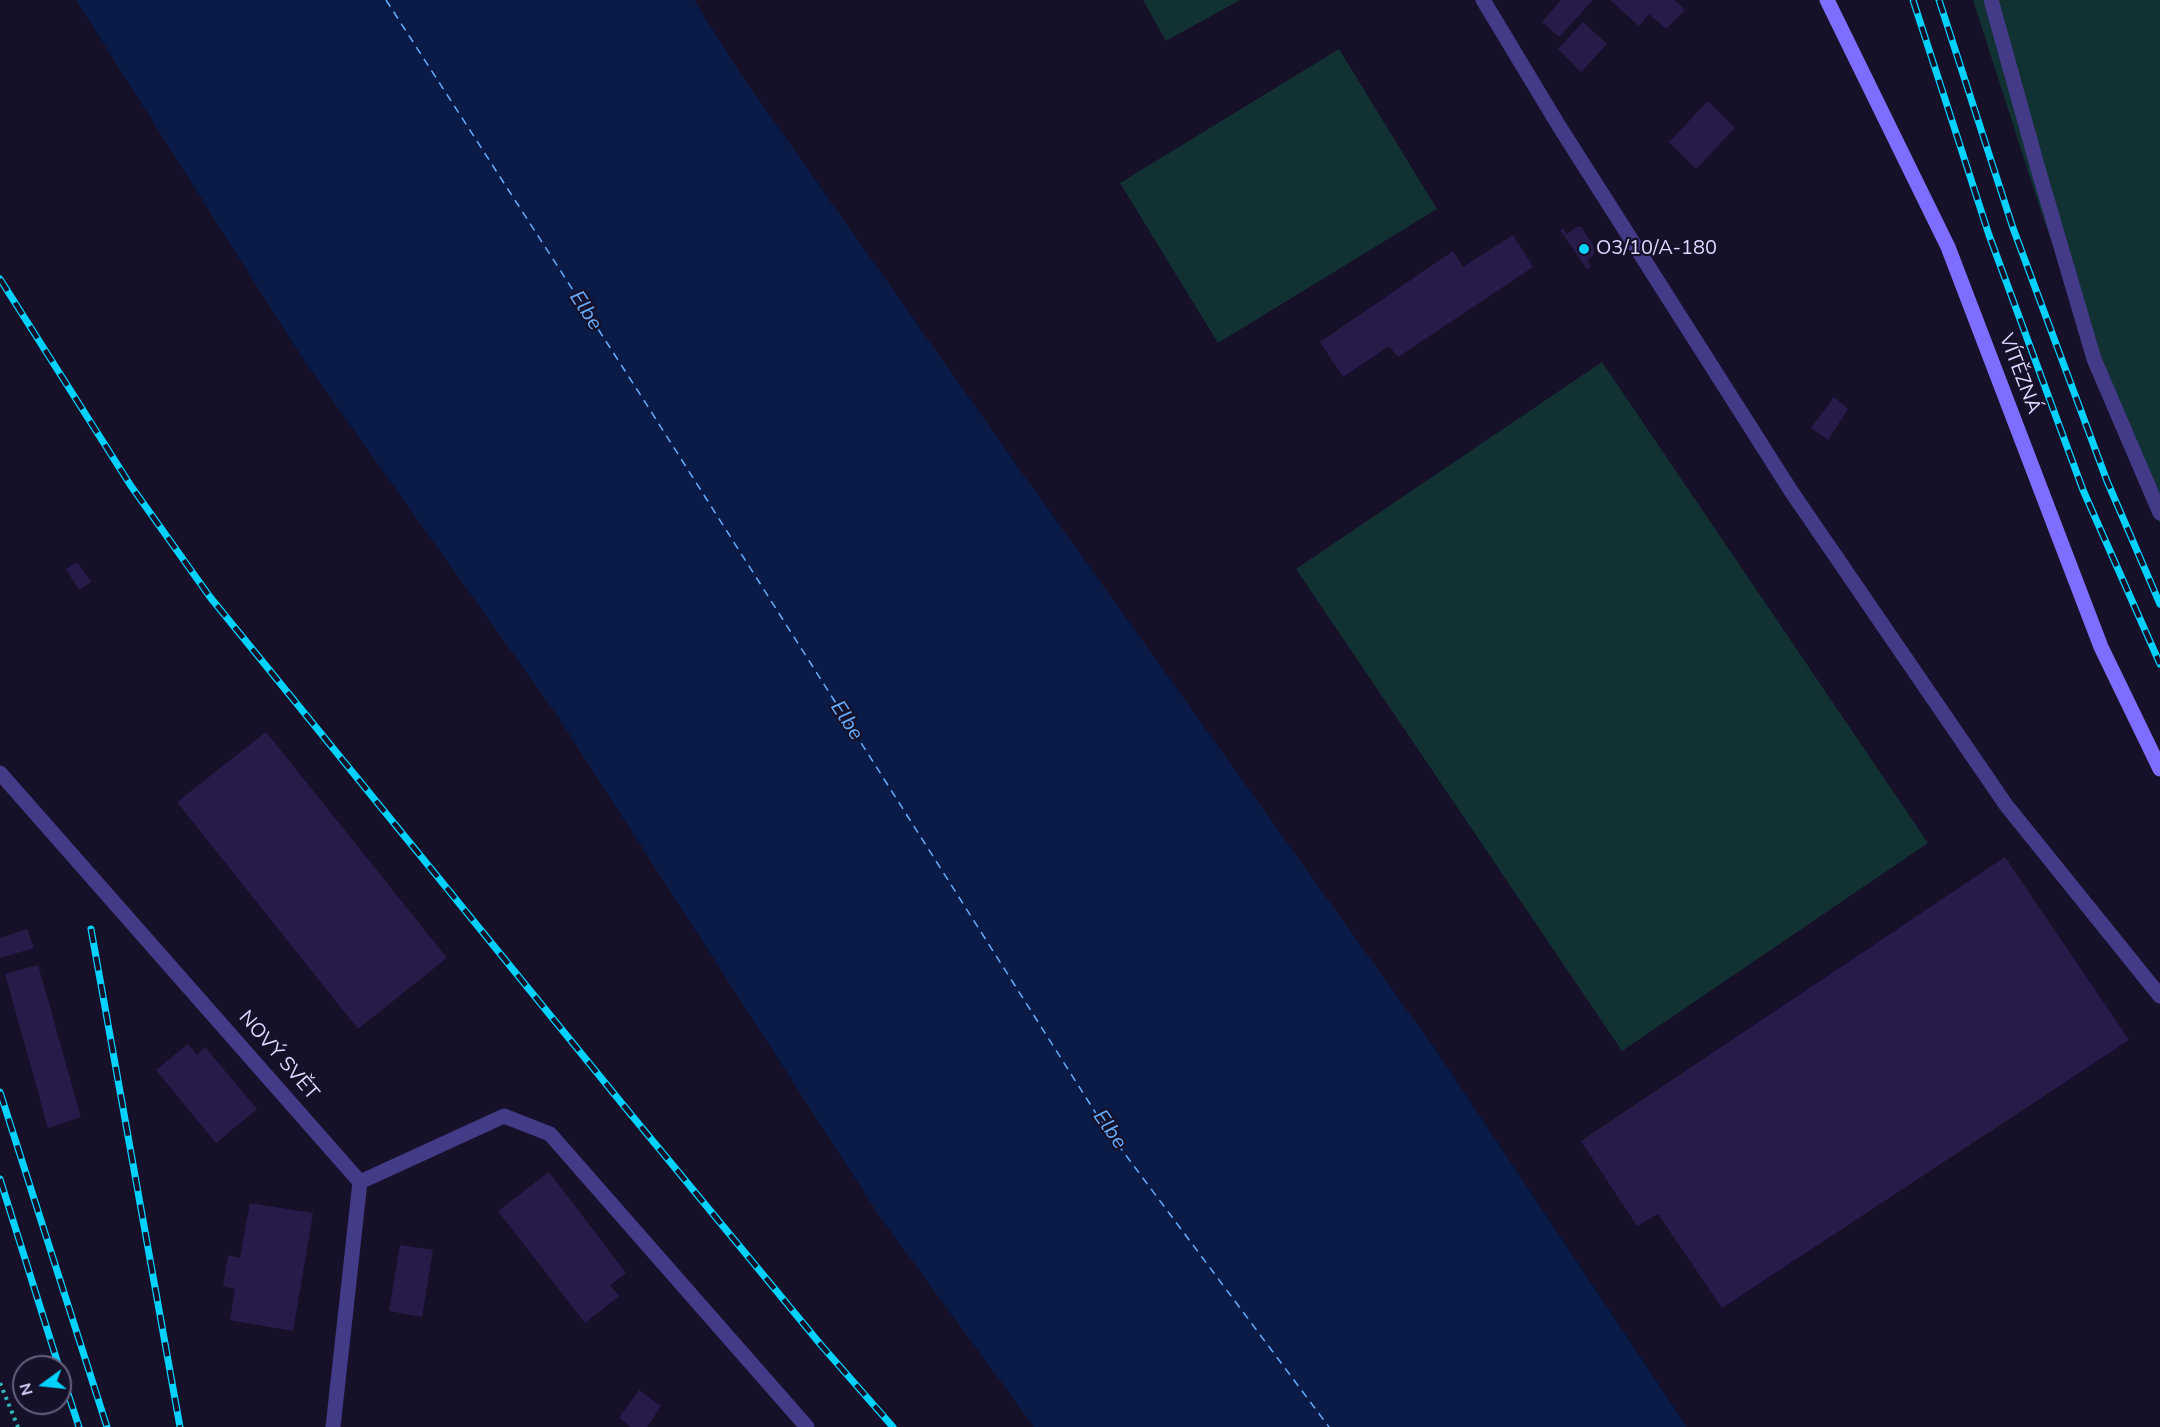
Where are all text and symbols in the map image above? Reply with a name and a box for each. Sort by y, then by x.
place label: O3/10/A-180 [1596,237,1717,261]
marker: O3/10/A-180 [1577,242,1591,256]
water label: Elbe [563,287,607,335]
street label: VÍTĚZNÁ [1993,331,2045,417]
water label: Elbe [824,697,868,745]
street label: NOVÝ SVĚT [233,1007,323,1105]
water label: Elbe [1087,1106,1131,1154]
north arrow [12,1355,72,1415]
text: N [14,1381,39,1398]

